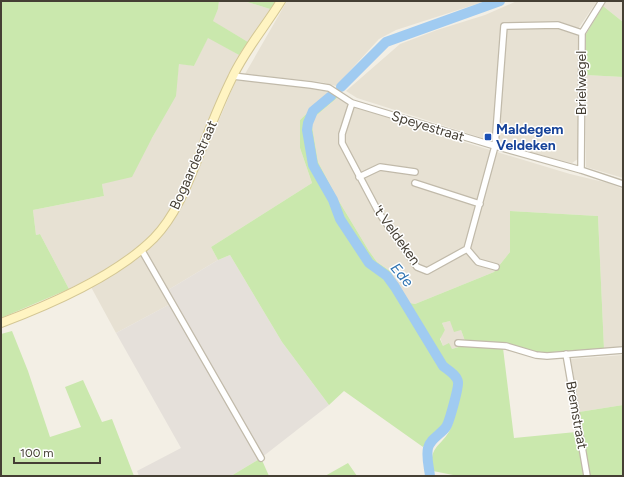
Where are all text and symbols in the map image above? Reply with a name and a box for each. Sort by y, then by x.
street label: Brielwegel [573,51,590,115]
street label: Speyestraat [389,107,466,146]
street label: Bogaardestraat [166,118,221,212]
place label: Maldegem Veldeken [496,121,563,154]
marker: Maldegem Veldeken [483,132,493,142]
street label: 't Veldeken [369,202,424,268]
water label: Ede [387,259,417,291]
street label: Bremstraat [562,380,591,451]
scale bar [14,439,100,465]
text: 100 m [20,446,54,460]

